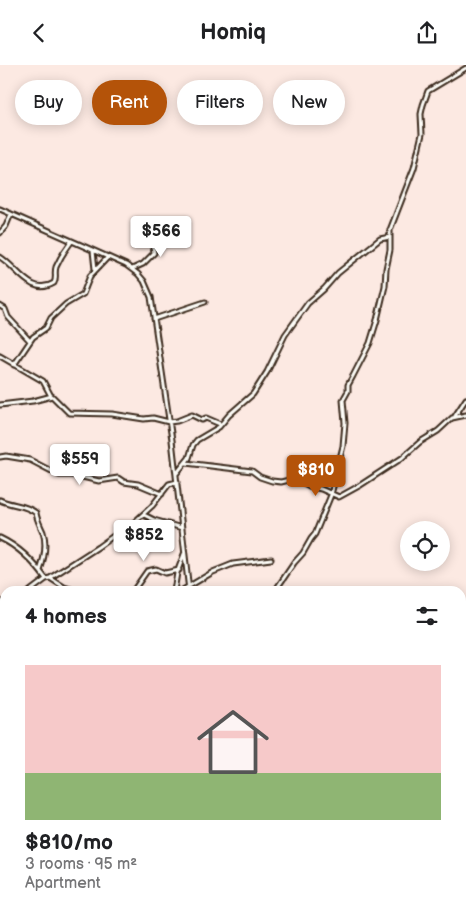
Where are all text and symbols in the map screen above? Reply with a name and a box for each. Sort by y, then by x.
icon: back [25,19,53,47]
text: Homiq [200,19,266,46]
icon: share [413,19,441,47]
chip: Buy [15,80,82,125]
chip: Rent [92,80,167,125]
chip: Filters [177,80,263,125]
chip: New [273,80,345,125]
pin: $566 [131,215,191,258]
text: $566 [141,222,181,241]
pin: $559 [50,443,110,486]
text: $559 [61,450,99,469]
pin: $810 [286,455,346,497]
text: $810 [298,461,334,480]
pin: $852 [114,519,174,562]
map controls [400,521,450,571]
button: locate [400,521,450,571]
text: $852 [125,526,163,545]
icon: filters [413,602,441,630]
text: 4 homes [25,604,107,629]
icon: home [188,697,278,787]
text: $810/mo [25,830,113,855]
text: 3 rooms · 95 m² [25,855,137,874]
text: Apartment [25,874,101,893]

